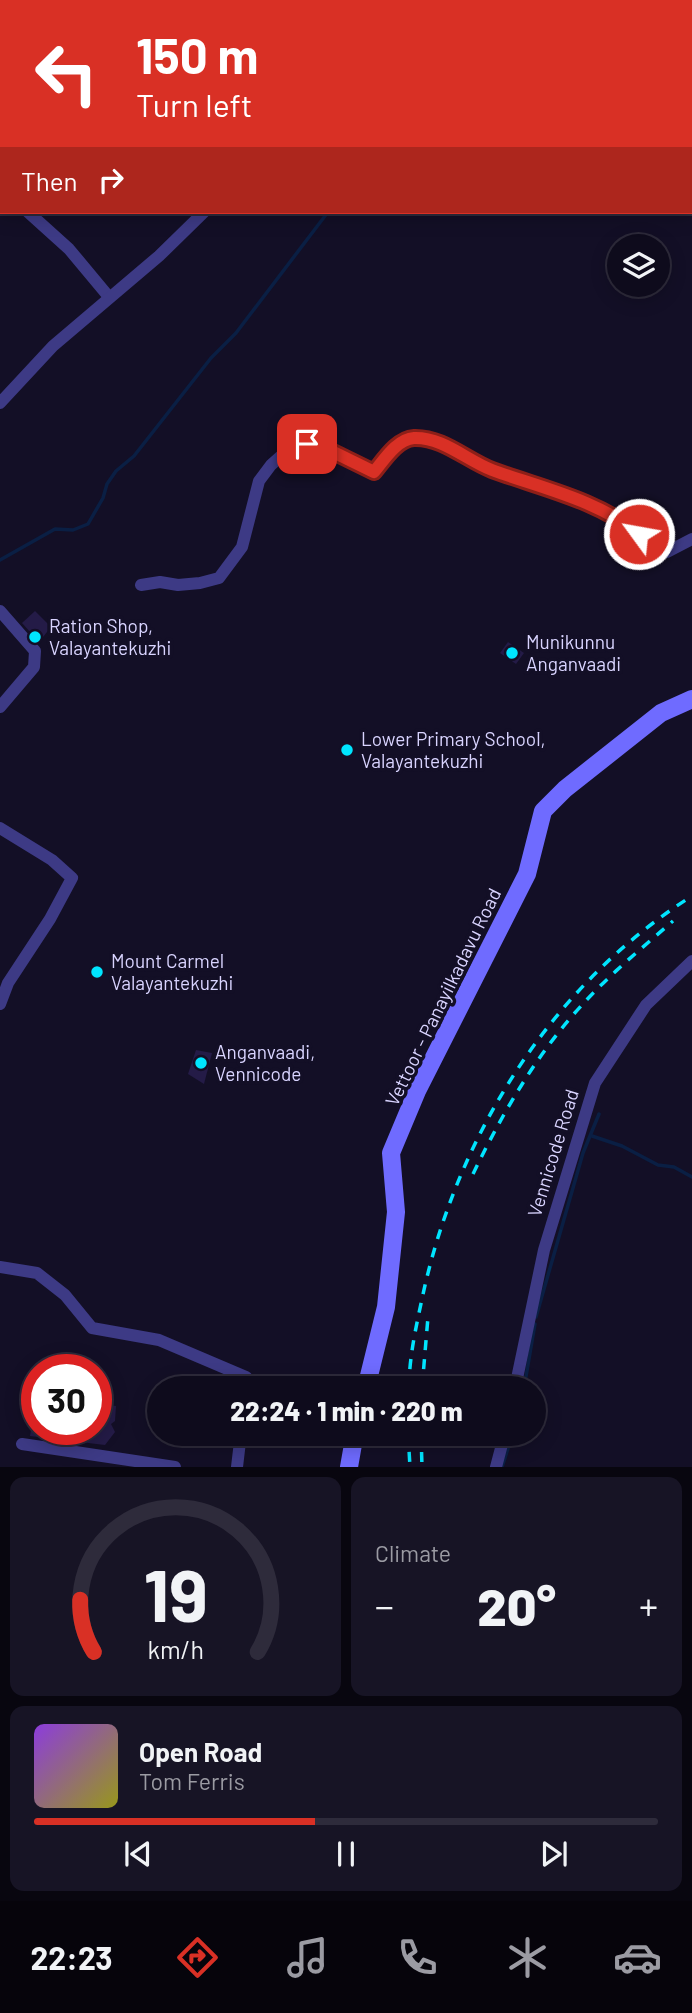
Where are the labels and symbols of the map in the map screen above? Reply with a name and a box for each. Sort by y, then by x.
pin [277,414,337,474]
position arrow [602,497,676,571]
place label: Ration Shop, Valayantekuzhi [49,614,171,659]
marker: Ration Shop, Valayantekuzhi [27,629,43,645]
place label: Munikunnu Anganvaadi [526,630,621,675]
marker: Munikunnu Anganvaadi [504,645,520,661]
place label: Lower Primary School, Valayantekuzhi [361,727,546,772]
marker: Lower Primary School, Valayantekuzhi [339,742,355,758]
street label: Vettoor - Panayilkadavu Road [380,884,505,1109]
place label: Mount Carmel Valayantekuzhi [111,949,233,994]
marker: Mount Carmel Valayantekuzhi [89,964,105,980]
place label: Anganvaadi, Vennicode [215,1040,315,1085]
marker: Anganvaadi, Vennicode [193,1055,209,1071]
street label: Vennicode Road [522,1086,583,1219]
speed limit sign: 30 [21,1354,112,1445]

